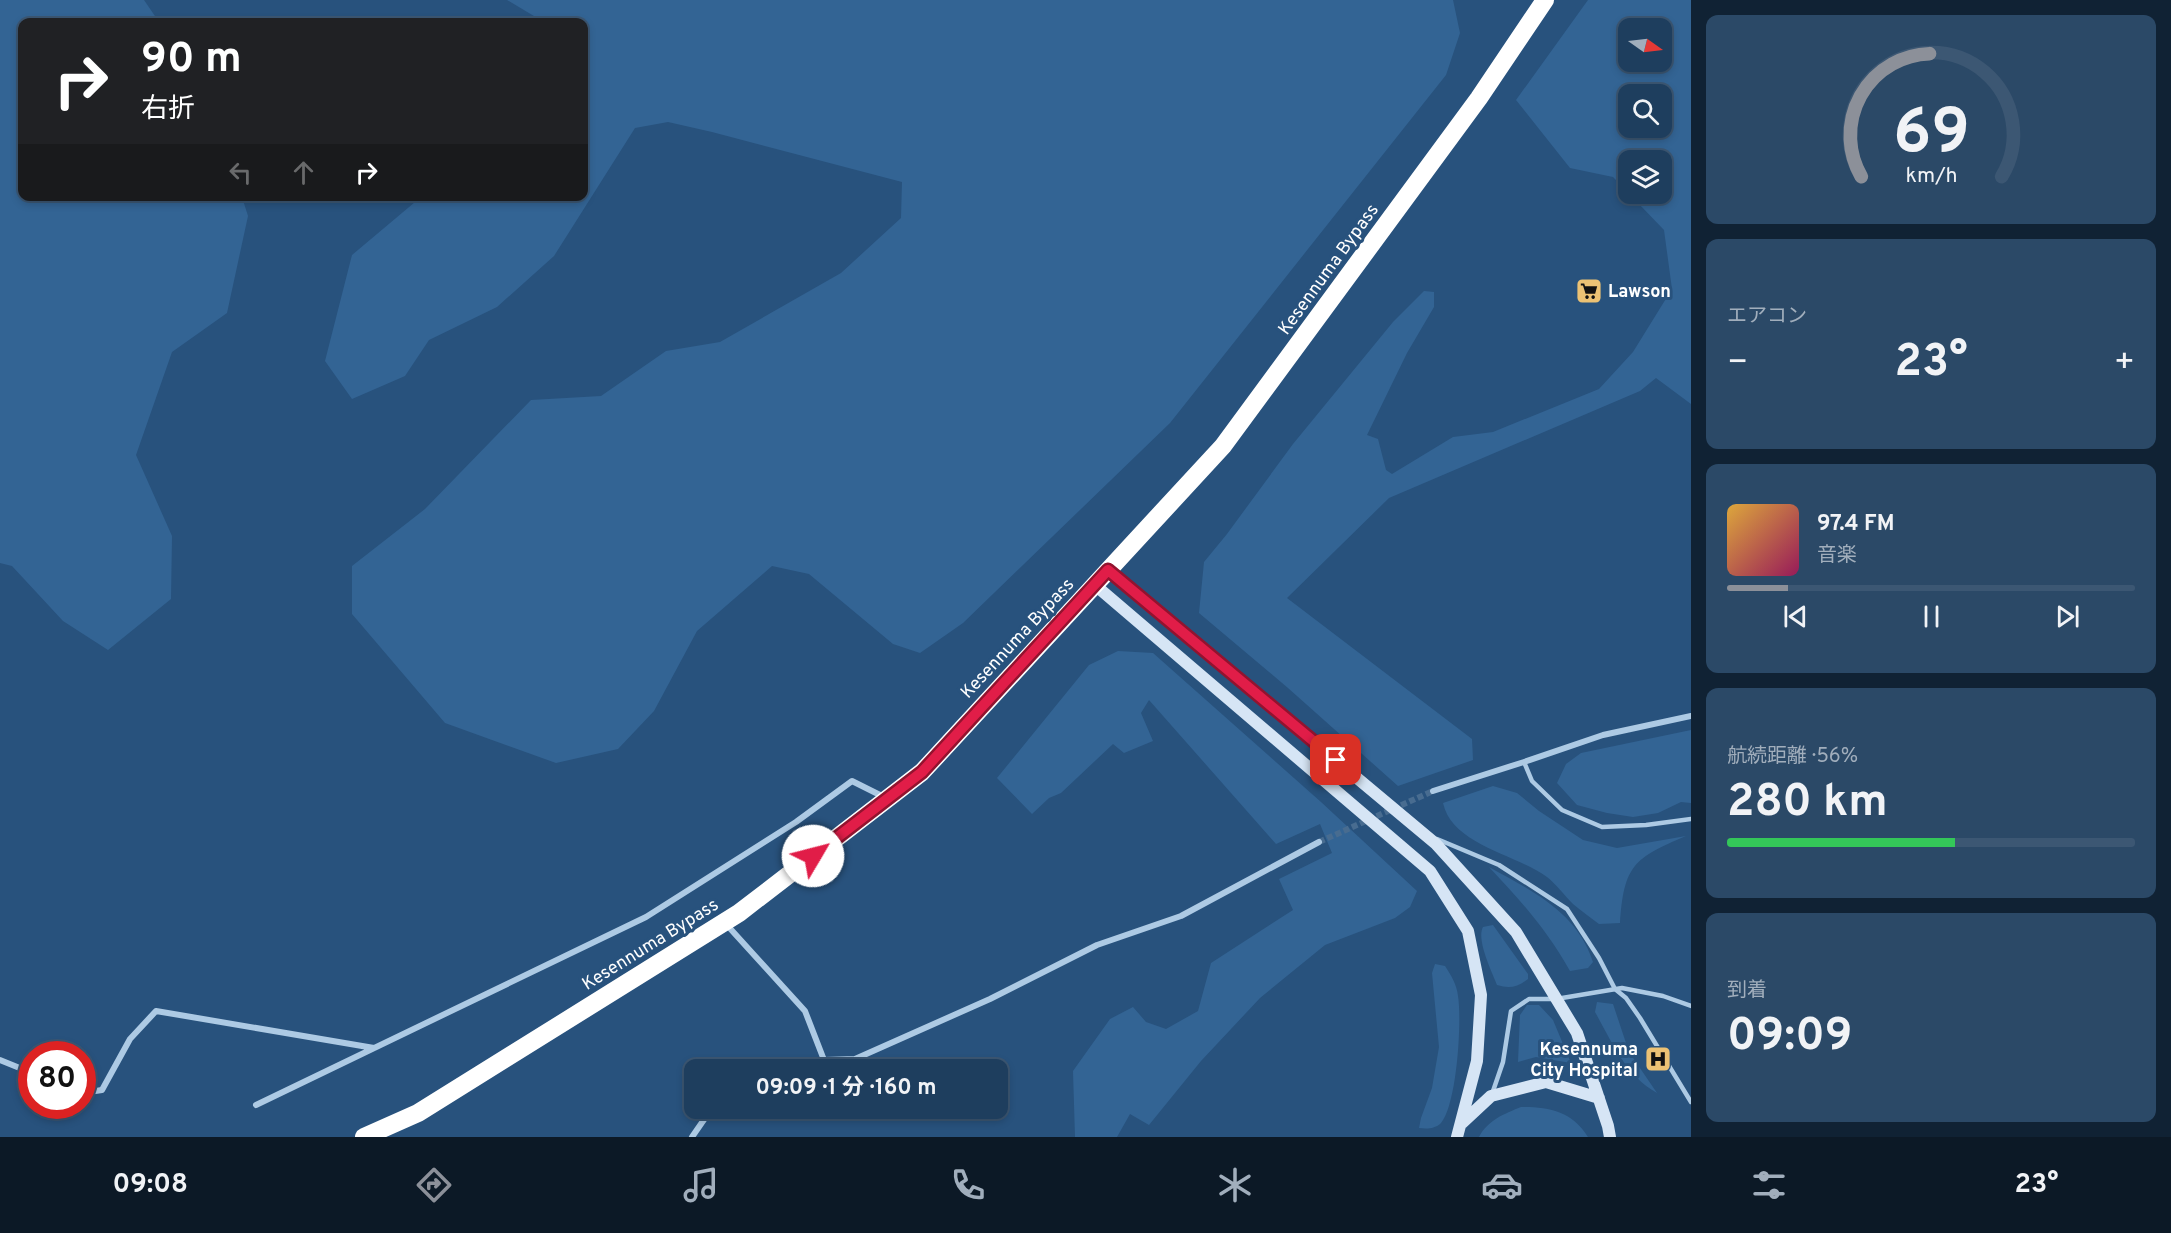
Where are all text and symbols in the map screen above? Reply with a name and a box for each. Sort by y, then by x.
north arrow [1618,18,1672,72]
map controls [1618,18,1672,204]
text: 90 m [141,34,242,87]
icon: right [42,42,120,120]
button: search [1618,84,1672,138]
text: 右折 [141,93,195,127]
text: 69 [1893,96,1969,175]
button: layers [1618,150,1672,204]
icon: left [224,156,257,189]
icon: ahead [287,156,320,189]
icon: right [350,156,383,189]
text: km/h [1905,163,1957,190]
street label: Kesennuma Bypass [1274,200,1385,340]
supermarket icon: Lawson [1574,276,1604,306]
place label: Lawson [1608,281,1671,304]
text: エアコン [1727,304,1807,330]
text: 23° [1894,335,1968,392]
text: − [1727,343,1748,385]
text: + [2114,343,2135,385]
text: 97.4 FM [1817,511,1895,538]
text: 音楽 [1817,543,1857,569]
street label: Kesennuma Bypass [956,574,1080,704]
icon: previous [1779,600,1812,633]
icon: pause [1915,600,1948,633]
icon: next [2051,600,2084,633]
pin [1310,734,1361,785]
icon: arrive [1319,743,1352,776]
text: 航続距離 · 56% [1727,744,1858,770]
text: 280 km [1727,775,1888,832]
position arrow [781,824,845,888]
street label: Kesennuma Bypass [578,894,723,997]
text: 到着 [1727,978,1767,1004]
text: 09:09 [1727,1009,1852,1066]
place label: Kesennuma City Hospital [1530,1039,1638,1083]
speed limit sign: 80 [18,1041,96,1119]
hospital icon: Kesennuma City Hospital [1643,1044,1673,1074]
text: 09:09 · 1 分 · 160 m [755,1075,937,1102]
icon: directions [413,1164,455,1206]
icon: music [680,1164,722,1206]
icon: phone [947,1164,989,1206]
icon: climate [1214,1164,1256,1206]
icon: car [1481,1164,1523,1206]
icon: filters [1748,1164,1790,1206]
text: 09:08 [112,1168,188,1202]
text: 23° [2015,1168,2058,1202]

